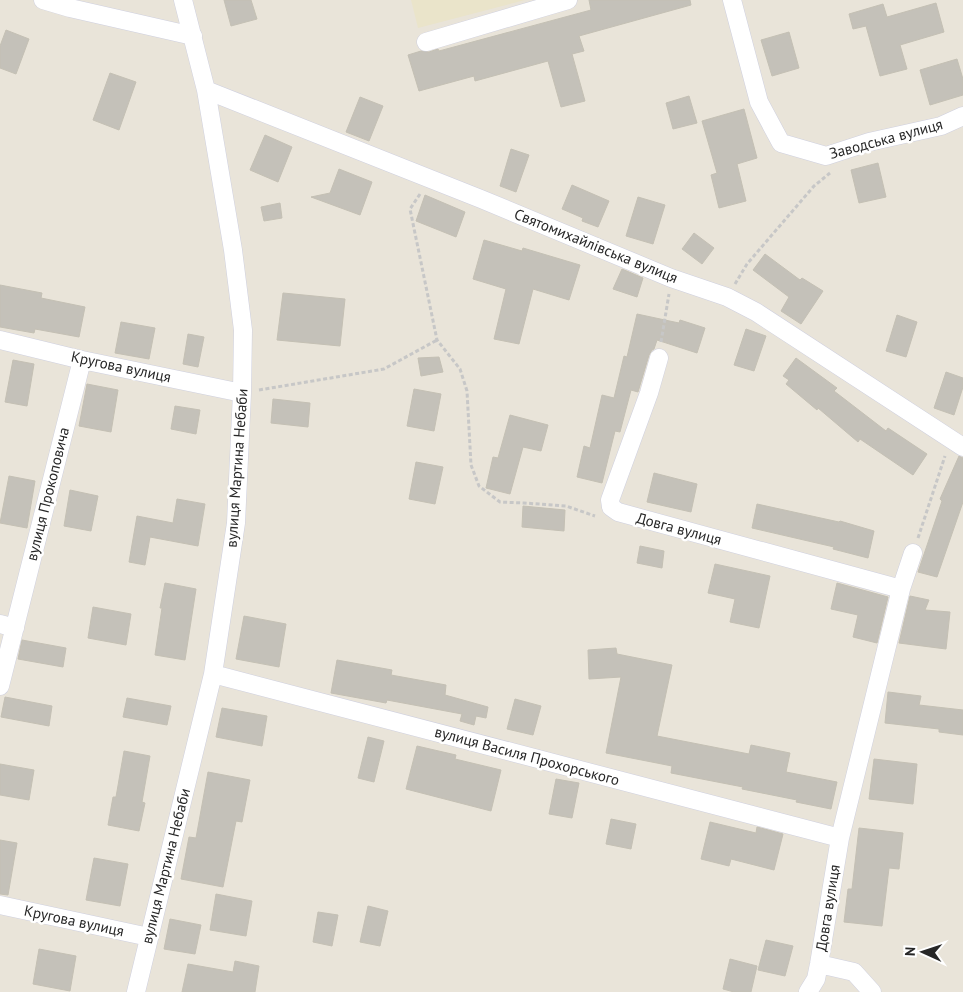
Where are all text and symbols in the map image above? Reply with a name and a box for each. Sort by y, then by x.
street label: Заводська вулиця [827,114,945,163]
street label: Святомихайлівська вулиця [512,204,681,287]
street label: Кругова вулиця [69,347,173,386]
street label: вулиця Мартина Небаби [221,388,252,548]
street label: вулиця Прокоповича [22,425,73,563]
street label: Довга вулиця [634,508,724,549]
street label: вулиця Василя Прохорського [433,722,622,789]
street label: вулиця Мартина Небаби [137,786,194,946]
street label: Довга вулиця [811,863,844,953]
street label: Кругова вулиця [22,901,126,940]
north arrow [898,927,948,977]
text: N [901,946,919,956]

